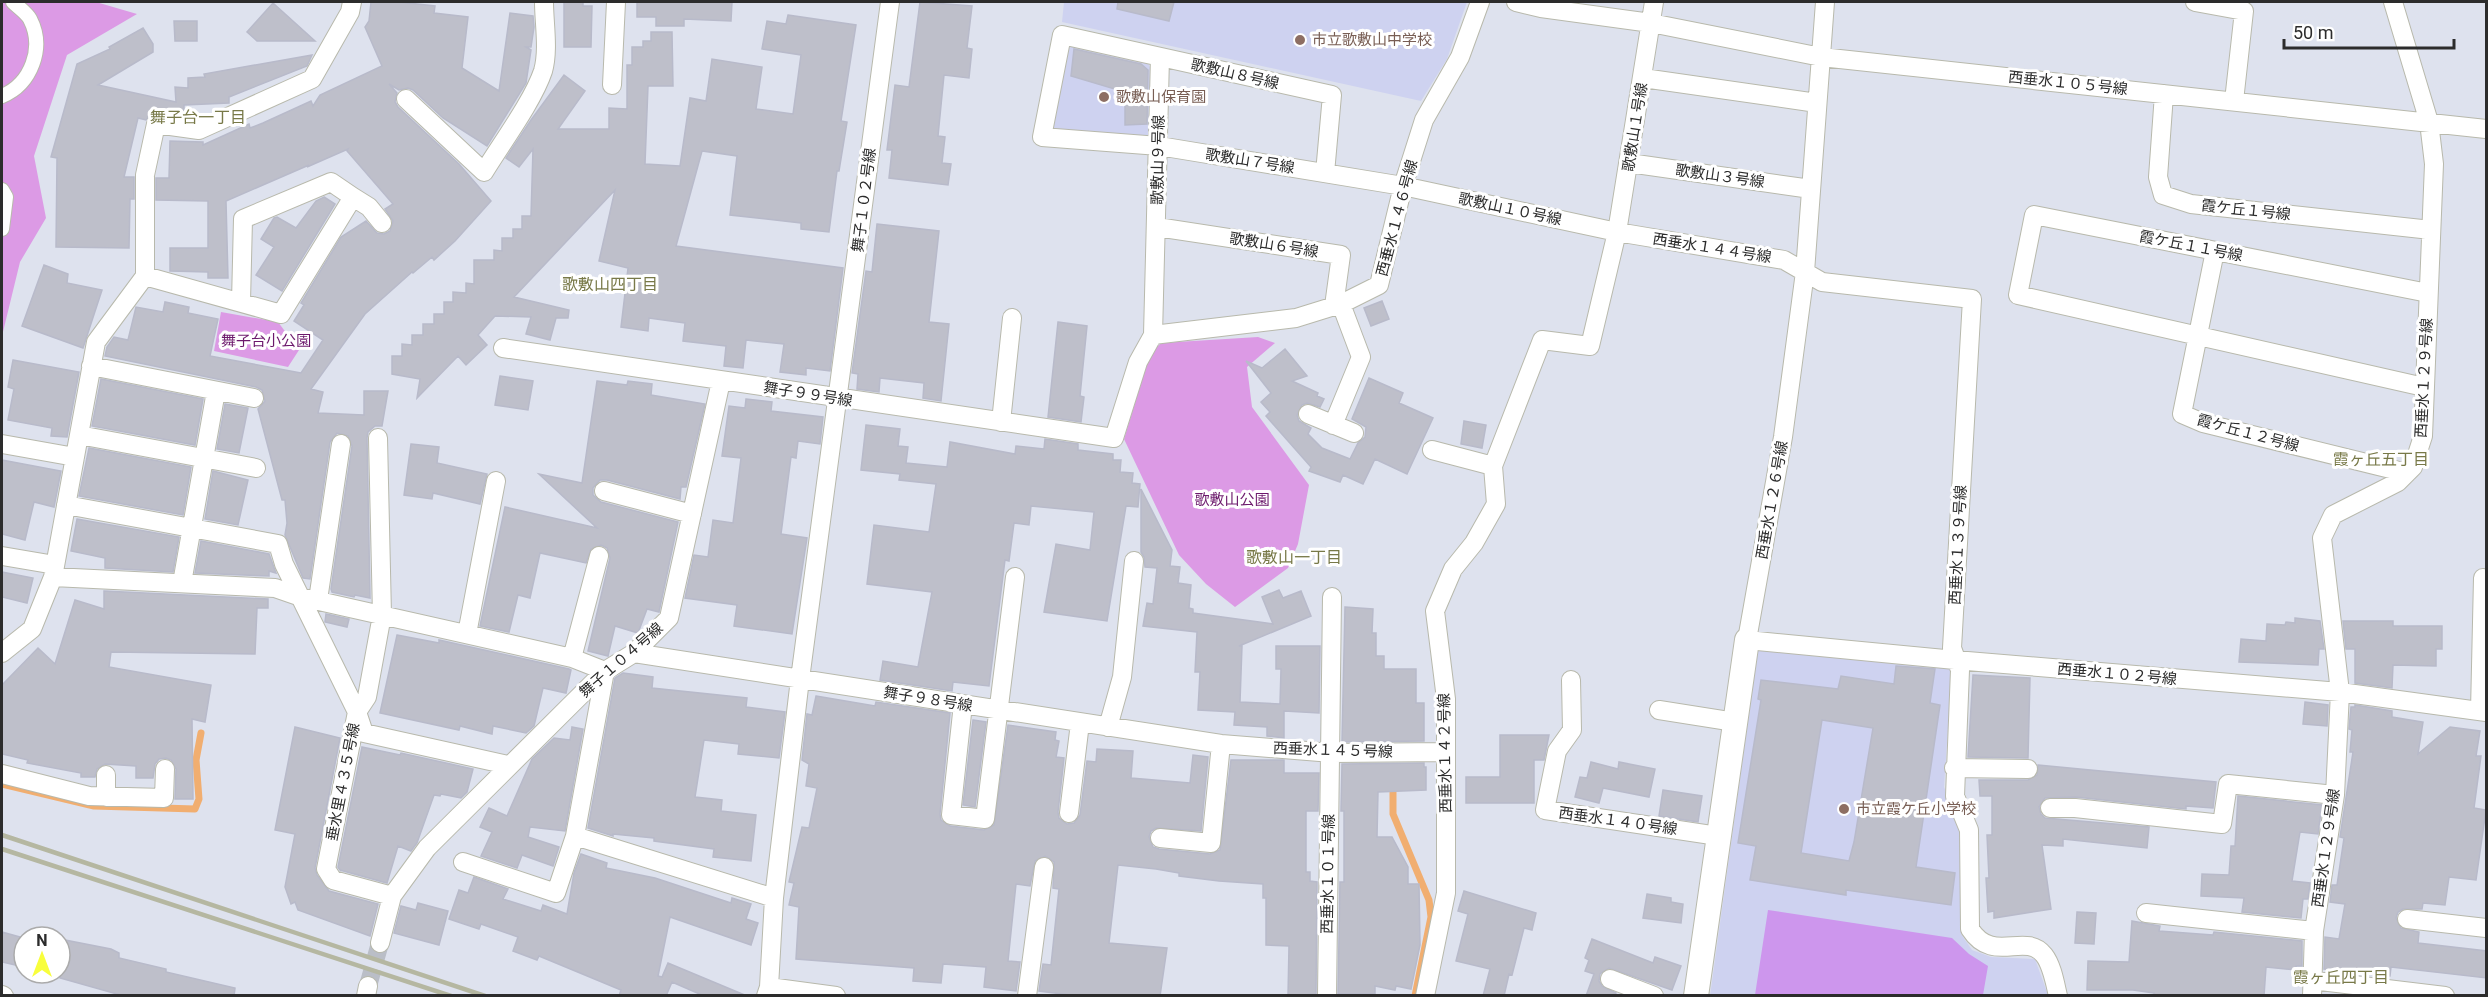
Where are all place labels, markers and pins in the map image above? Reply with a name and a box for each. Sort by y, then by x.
place label: 市立歌敷山中学校 [1312,31,1432,49]
marker: 市立歌敷山中学校 [1293,33,1307,47]
place label: 歌敷山保育園 [1116,88,1206,106]
marker: 歌敷山保育園 [1097,90,1111,104]
place label: 市立霞ケ丘小学校 [1856,800,1976,818]
marker: 市立霞ケ丘小学校 [1837,802,1851,816]

